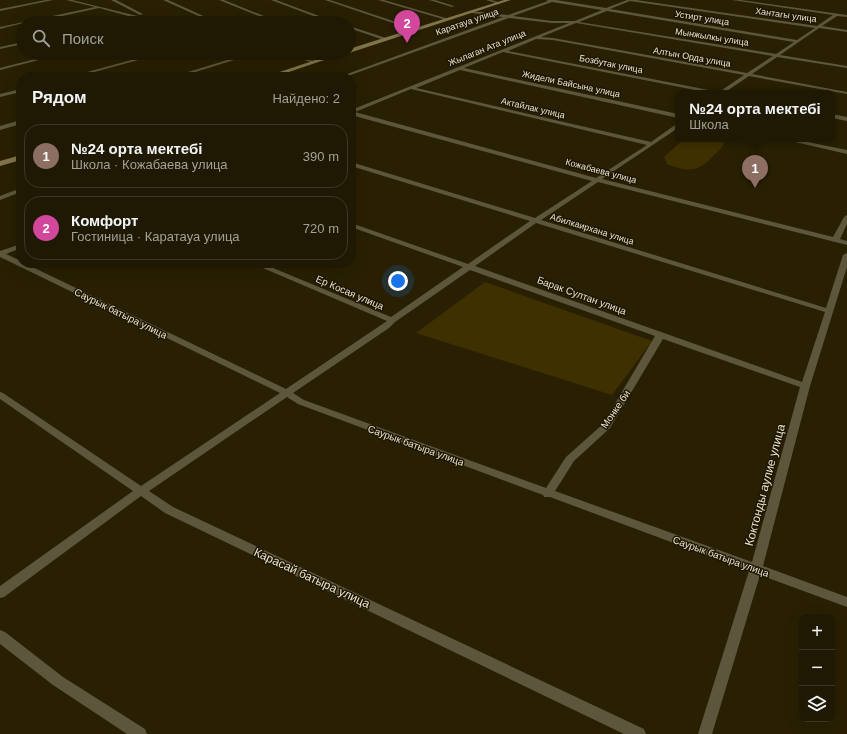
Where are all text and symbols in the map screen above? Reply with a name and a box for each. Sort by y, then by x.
street label: Хантагы улица [755,6,817,24]
street label: Каратауа улица [434,7,500,37]
street label: Устирт улица [674,9,730,27]
pin: 2 [394,10,420,43]
search box [16,16,356,60]
street label: Мынжылкы улица [675,26,749,48]
icon: search [30,27,52,49]
street label: Жылаган Ата улица [447,28,527,68]
text: Поиск [62,30,104,47]
street label: Алтын Орда улица [652,45,732,69]
street label: Бозбутак улица [578,53,644,75]
street label: Жидели Байсына улица [521,69,621,99]
text: Рядом [32,88,87,107]
popup [675,90,835,142]
text: Найдено: 2 [272,91,340,106]
street label: Актайлак улица [500,96,566,120]
text: №24 орта мектебі [689,100,821,117]
text: Школа [689,117,729,132]
text: №24 орта мектебі [71,140,202,157]
text: 1 [42,149,50,164]
text: 390 m [303,149,339,164]
pin: 1 [742,155,768,188]
text: Школа · Кожабаева улица [71,157,228,172]
street label: Кожабаева улица [564,157,638,185]
street label: Абилкаирхана улица [549,211,635,247]
text: Комфорт [71,212,138,229]
text: 2 [42,221,50,236]
text: 720 m [303,221,339,236]
text: Гостиница · Каратауа улица [71,229,240,244]
your location [388,271,408,291]
street label: Ер Косая улица [314,273,386,312]
street label: Барак Султан улица [536,274,628,317]
street label: Саурык батыра улица [73,286,169,341]
street label: Монке би [599,388,632,430]
street label: Коктонды аулие улица [742,422,788,547]
street label: Саурык батыра улица [366,423,466,468]
street label: Саурык батыра улица [671,534,771,579]
street label: Карасай батыра улица [252,545,373,611]
map controls [799,614,835,722]
button: + [799,614,835,650]
button: − [799,650,835,686]
button: layers [799,686,835,722]

